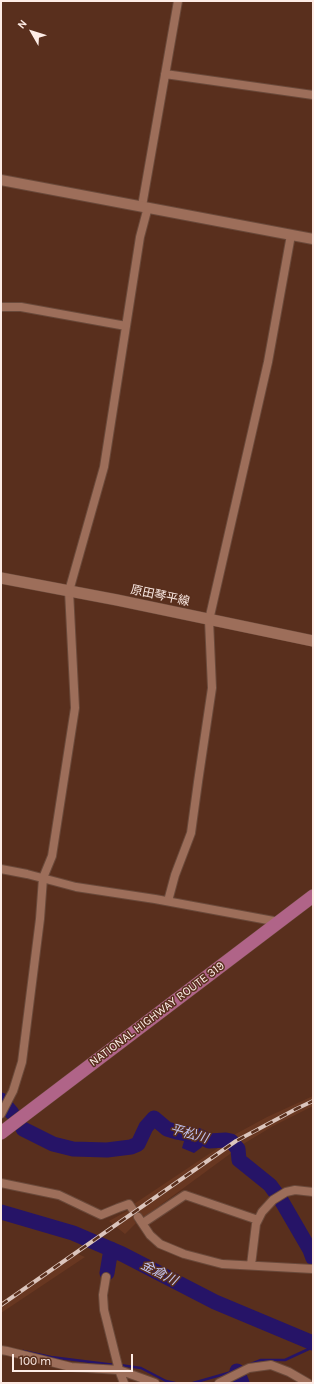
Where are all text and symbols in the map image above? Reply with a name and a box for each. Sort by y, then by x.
north arrow [12,12,52,52]
text: N [15,17,30,31]
street label: 原田琴平線 [129,583,191,609]
street label: NATIONAL HIGHWAY ROUTE 319 [87,959,227,1069]
water label: 平松川 [168,1121,210,1147]
water label: 金倉川 [138,1257,180,1289]
scale bar [14,1346,135,1372]
text: 100 m [19,1354,51,1368]

